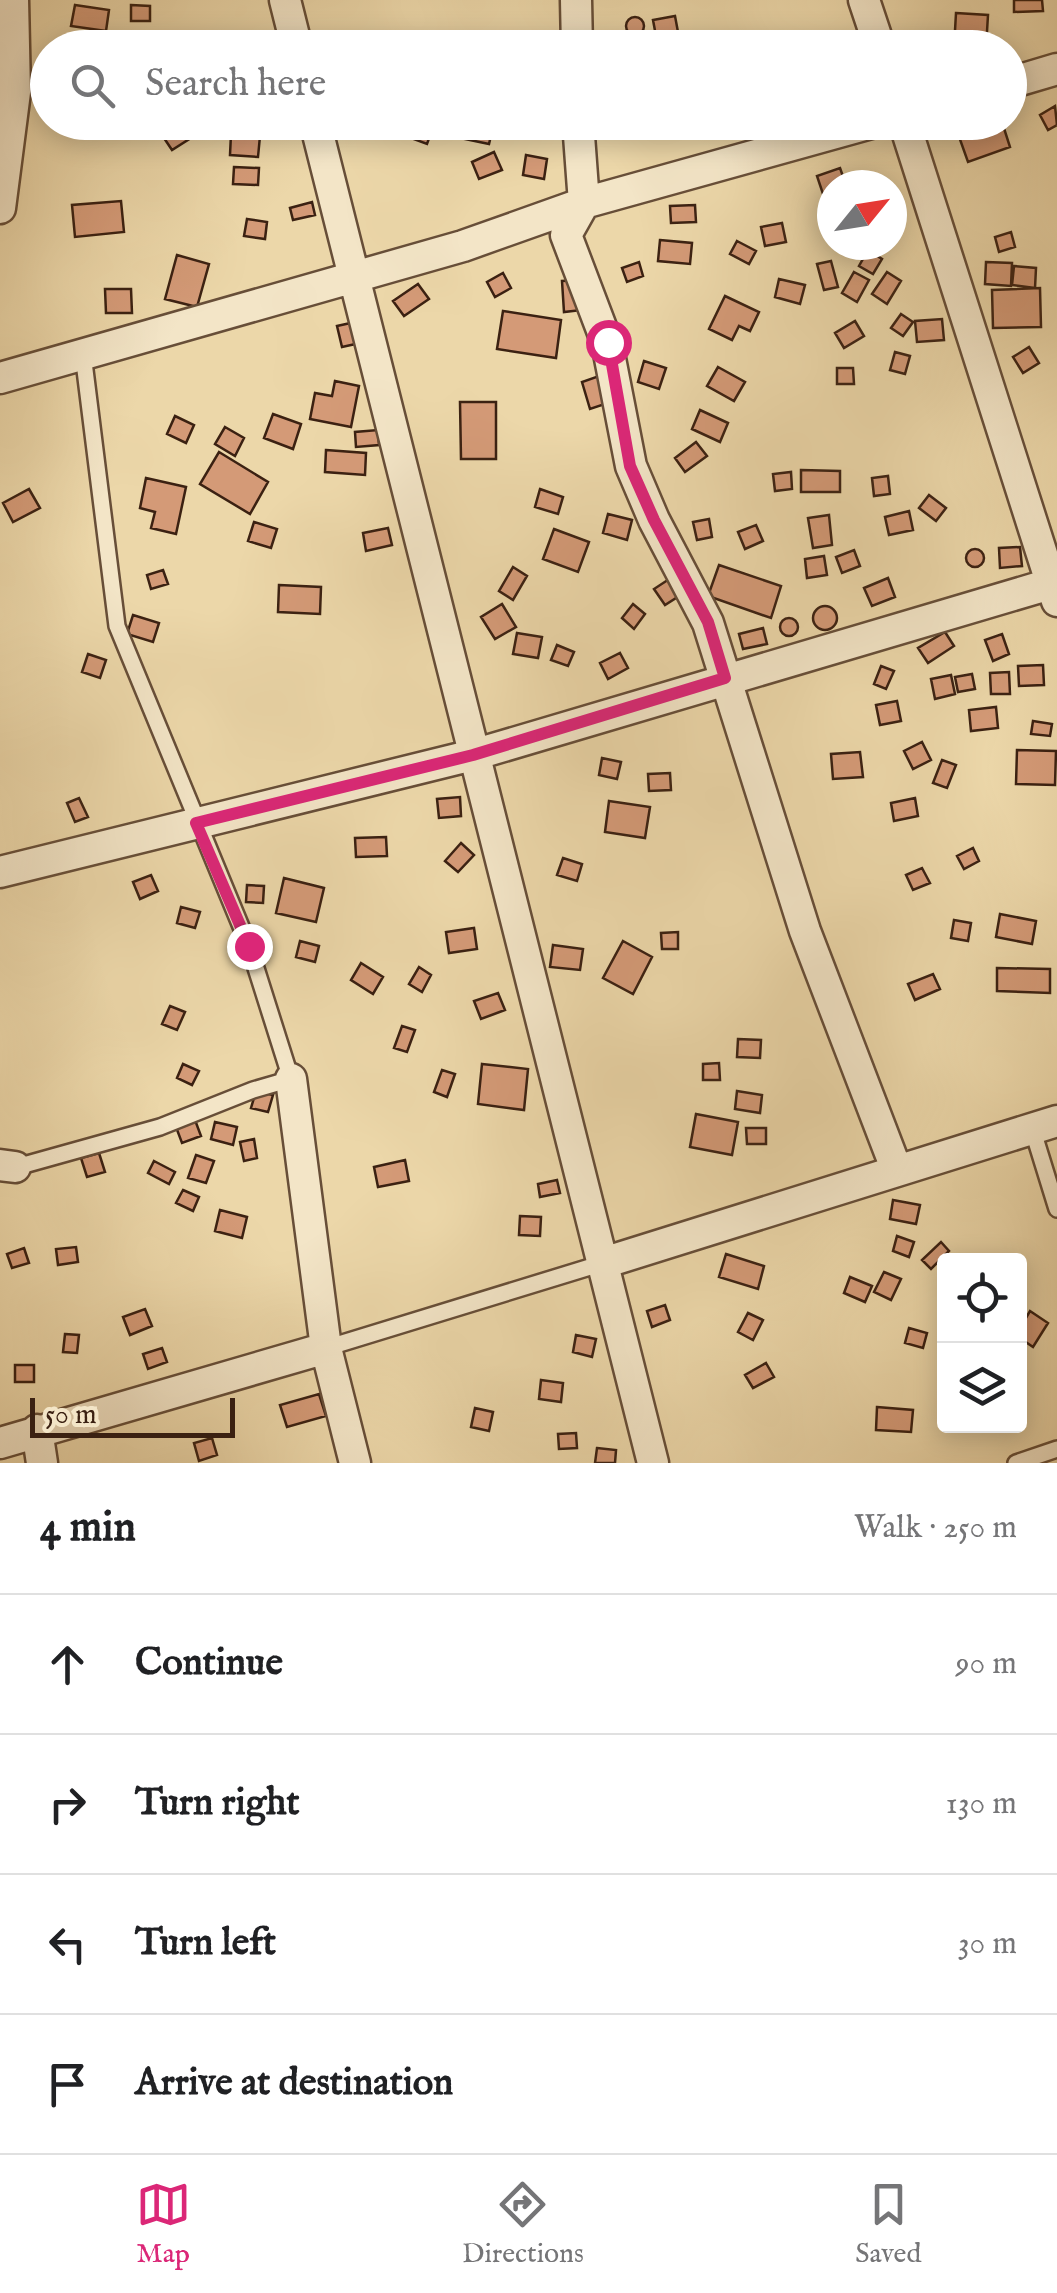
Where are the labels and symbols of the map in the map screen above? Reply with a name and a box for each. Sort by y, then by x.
north arrow [817,170,907,260]
route start [586,320,632,366]
route end [227,924,273,970]
scale bar [30,1393,235,1438]

